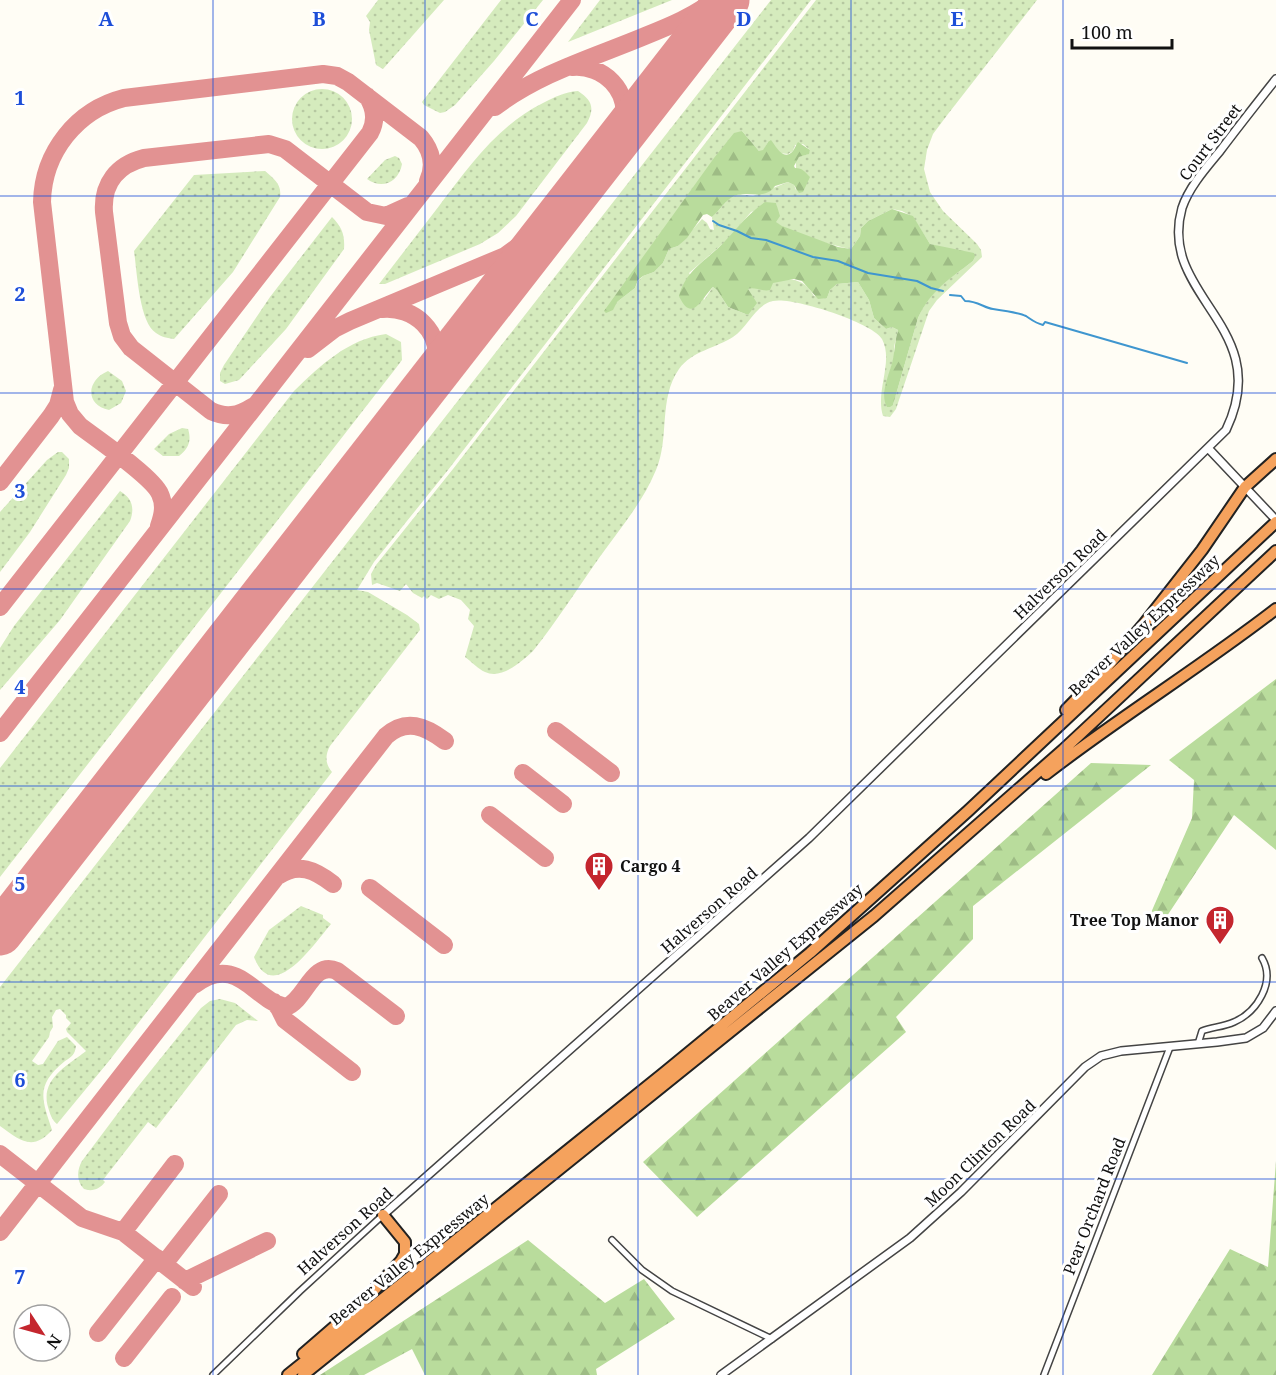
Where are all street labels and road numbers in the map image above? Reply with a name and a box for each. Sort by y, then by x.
street label: Court Street [1174,99,1246,185]
street label: Halverson Road [1009,524,1111,624]
street label: Beaver Valley Expressway [1064,548,1225,701]
street label: Halverson Road [656,862,762,958]
street label: Beaver Valley Expressway [703,878,868,1026]
street label: Moon Clinton Road [920,1094,1040,1212]
street label: Pear Orchard Road [1058,1134,1130,1278]
street label: Halverson Road [292,1182,398,1280]
street label: Beaver Valley Expressway [325,1187,494,1330]

